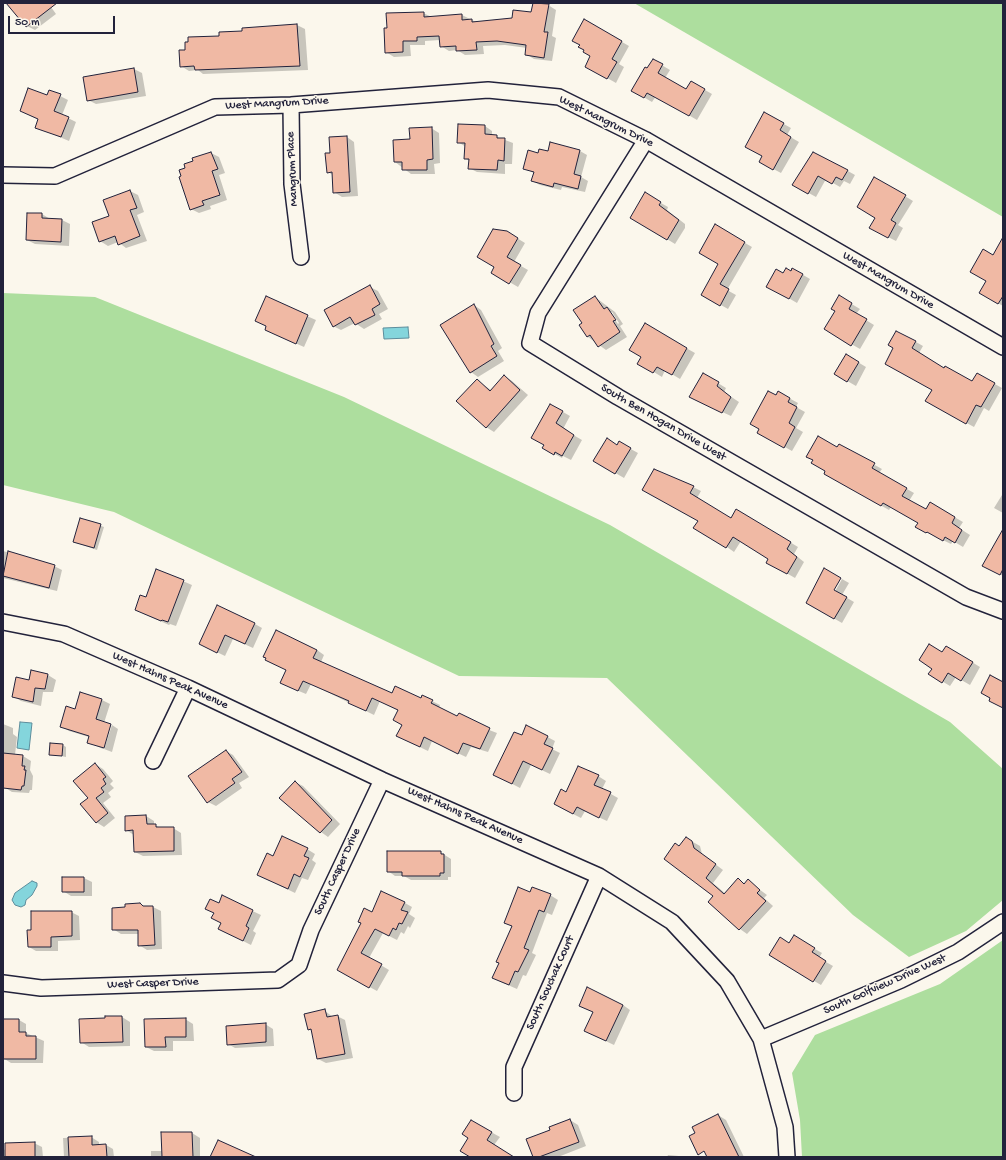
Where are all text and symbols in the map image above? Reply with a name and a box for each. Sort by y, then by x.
scale bar [10,8,117,34]
text: 50 m [15,16,40,30]
street label: West Mangrum Drive [556,93,656,151]
street label: West Mangrum Drive [225,94,329,114]
street label: Mangrum Place [284,131,302,207]
street label: West Mangrum Drive [840,249,936,313]
street label: South Ben Hogan Drive West [598,381,728,465]
street label: West Hahns Peak Avenue [110,649,230,713]
street label: West Hahns Peak Avenue [405,784,525,848]
street label: South Casper Drive [311,826,365,918]
street label: South Souchak Court [524,934,578,1032]
street label: South Golfview Drive West [821,951,949,1019]
street label: West Casper Drive [107,975,199,993]

